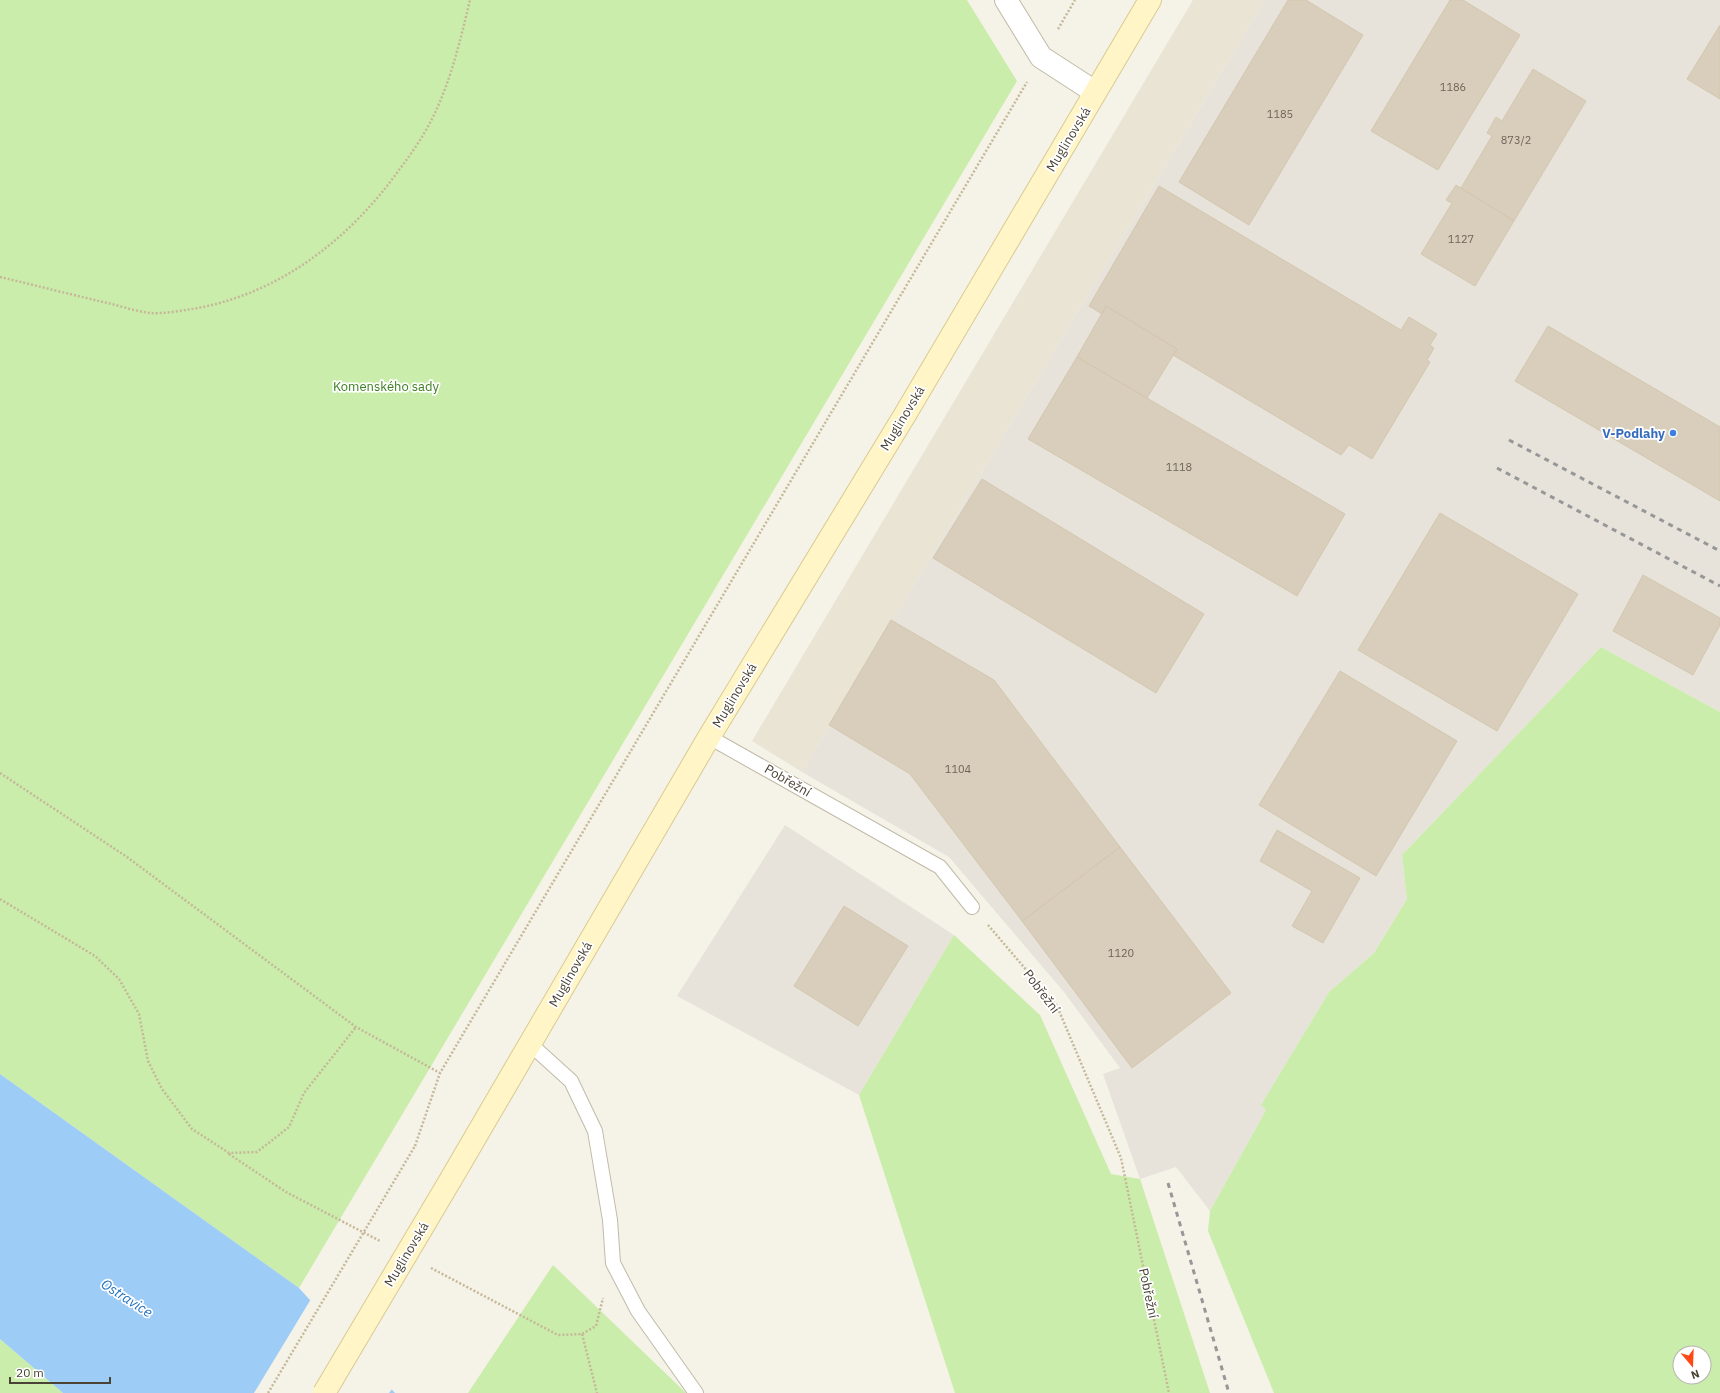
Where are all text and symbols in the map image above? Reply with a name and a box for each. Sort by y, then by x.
house number: 1186 [1440,80,1466,94]
street label: Muglinovská [1042,104,1094,175]
house number: 1185 [1267,107,1293,121]
house number: 873/2 [1501,133,1531,147]
house number: 1127 [1448,232,1474,246]
park label: Komenského sady [333,378,440,395]
street label: Muglinovská [876,383,928,454]
place label: V-Podlahy [1602,425,1665,442]
marker: V-Podlahy [1668,428,1678,438]
house number: 1118 [1166,460,1192,474]
street label: Muglinovská [708,660,760,731]
street label: Pobřežní [761,760,815,801]
house number: 1104 [945,762,972,776]
street label: Muglinovská [545,939,596,1010]
house number: 1120 [1108,946,1134,960]
street label: Pobřežní [1019,966,1064,1017]
street label: Muglinovská [380,1219,432,1290]
street label: Pobřežní [1135,1266,1162,1320]
water label: Ostravice [98,1275,156,1321]
north arrow [1672,1345,1712,1385]
scale bar [10,1359,110,1385]
text: 20 m [16,1365,44,1380]
text: N [1689,1367,1701,1382]

